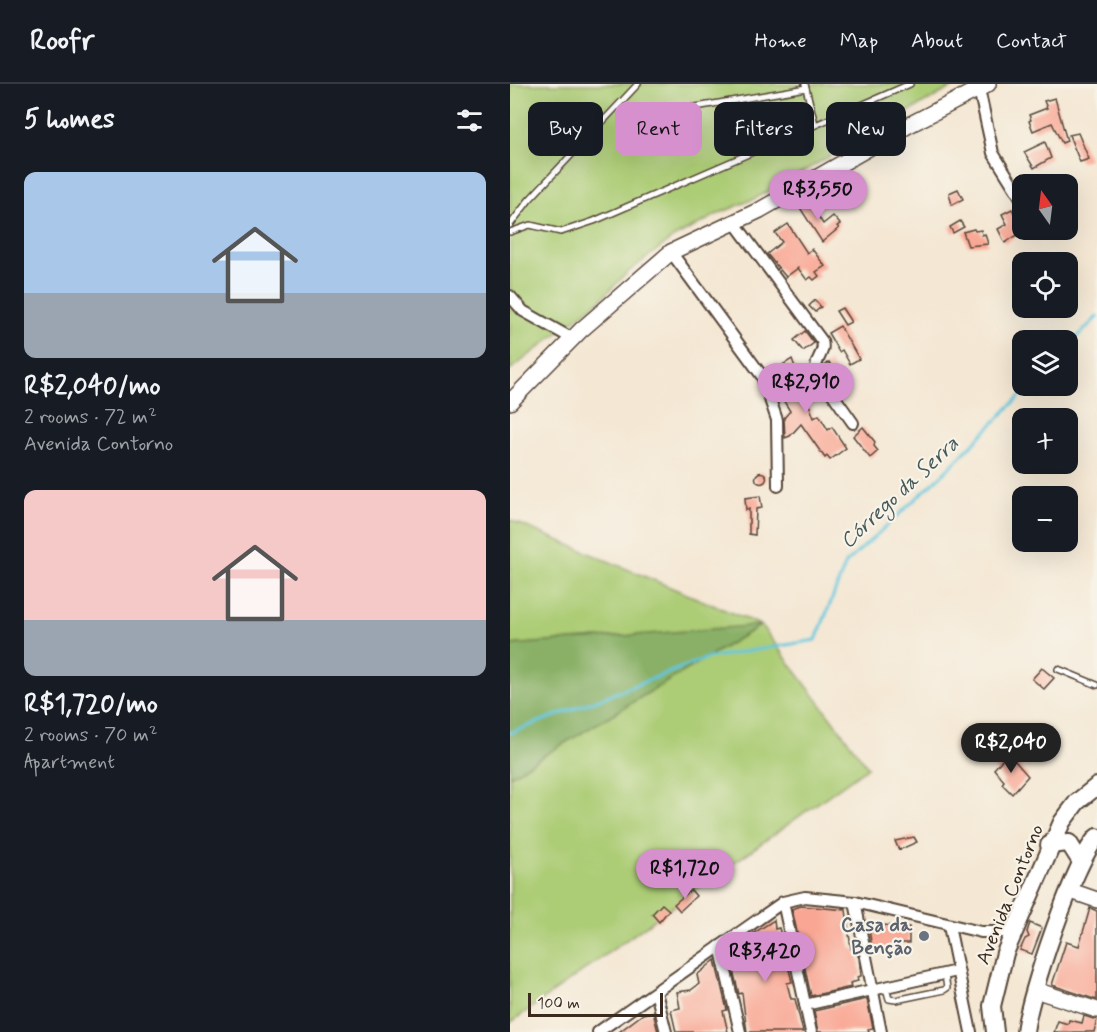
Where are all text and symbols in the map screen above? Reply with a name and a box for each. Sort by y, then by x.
text: Roofr [30,23,94,60]
text: Home [755,27,807,55]
text: Map [840,27,878,55]
text: About [911,27,963,55]
text: Contact [996,27,1067,55]
chip: Buy [528,102,603,156]
chip: Rent [615,102,702,156]
chip: Filters [714,102,814,156]
chip: New [826,102,906,156]
text: 5 homes [24,103,115,137]
icon: filters [453,104,486,137]
pin: R$3,550 [763,170,873,221]
north arrow [1012,174,1078,240]
map controls [1012,174,1078,552]
text: R$3,550 [783,176,853,203]
icon: home [201,211,309,319]
button: locate [1012,252,1078,318]
button: layers [1012,330,1078,396]
pin: R$2,910 [751,363,861,414]
text: R$2,910 [772,369,840,396]
text: R$2,040/mo [24,370,161,404]
text: 2 rooms · 72 m² [24,404,157,431]
button: + [1012,408,1078,474]
water label: Córrego da Serra [834,430,966,557]
text: Avenida Contorno [24,431,173,458]
button: − [1012,486,1078,552]
icon: home [201,529,309,637]
text: R$1,720/mo [24,688,158,722]
text: 2 rooms · 70 m² [24,722,158,749]
pin: R$2,040 [956,723,1066,774]
text: R$2,040 [975,729,1047,756]
text: Apartment [24,749,115,776]
street label: Avenida Contorno [970,820,1051,969]
pin: R$1,720 [630,849,740,900]
text: R$1,720 [650,855,720,882]
place label: Casa da Benção [841,912,913,962]
marker: Casa da Benção [917,929,931,943]
pin: R$3,420 [710,932,820,983]
text: R$3,420 [729,938,801,965]
scale bar [528,990,663,1018]
text: 100 m [537,993,580,1014]

